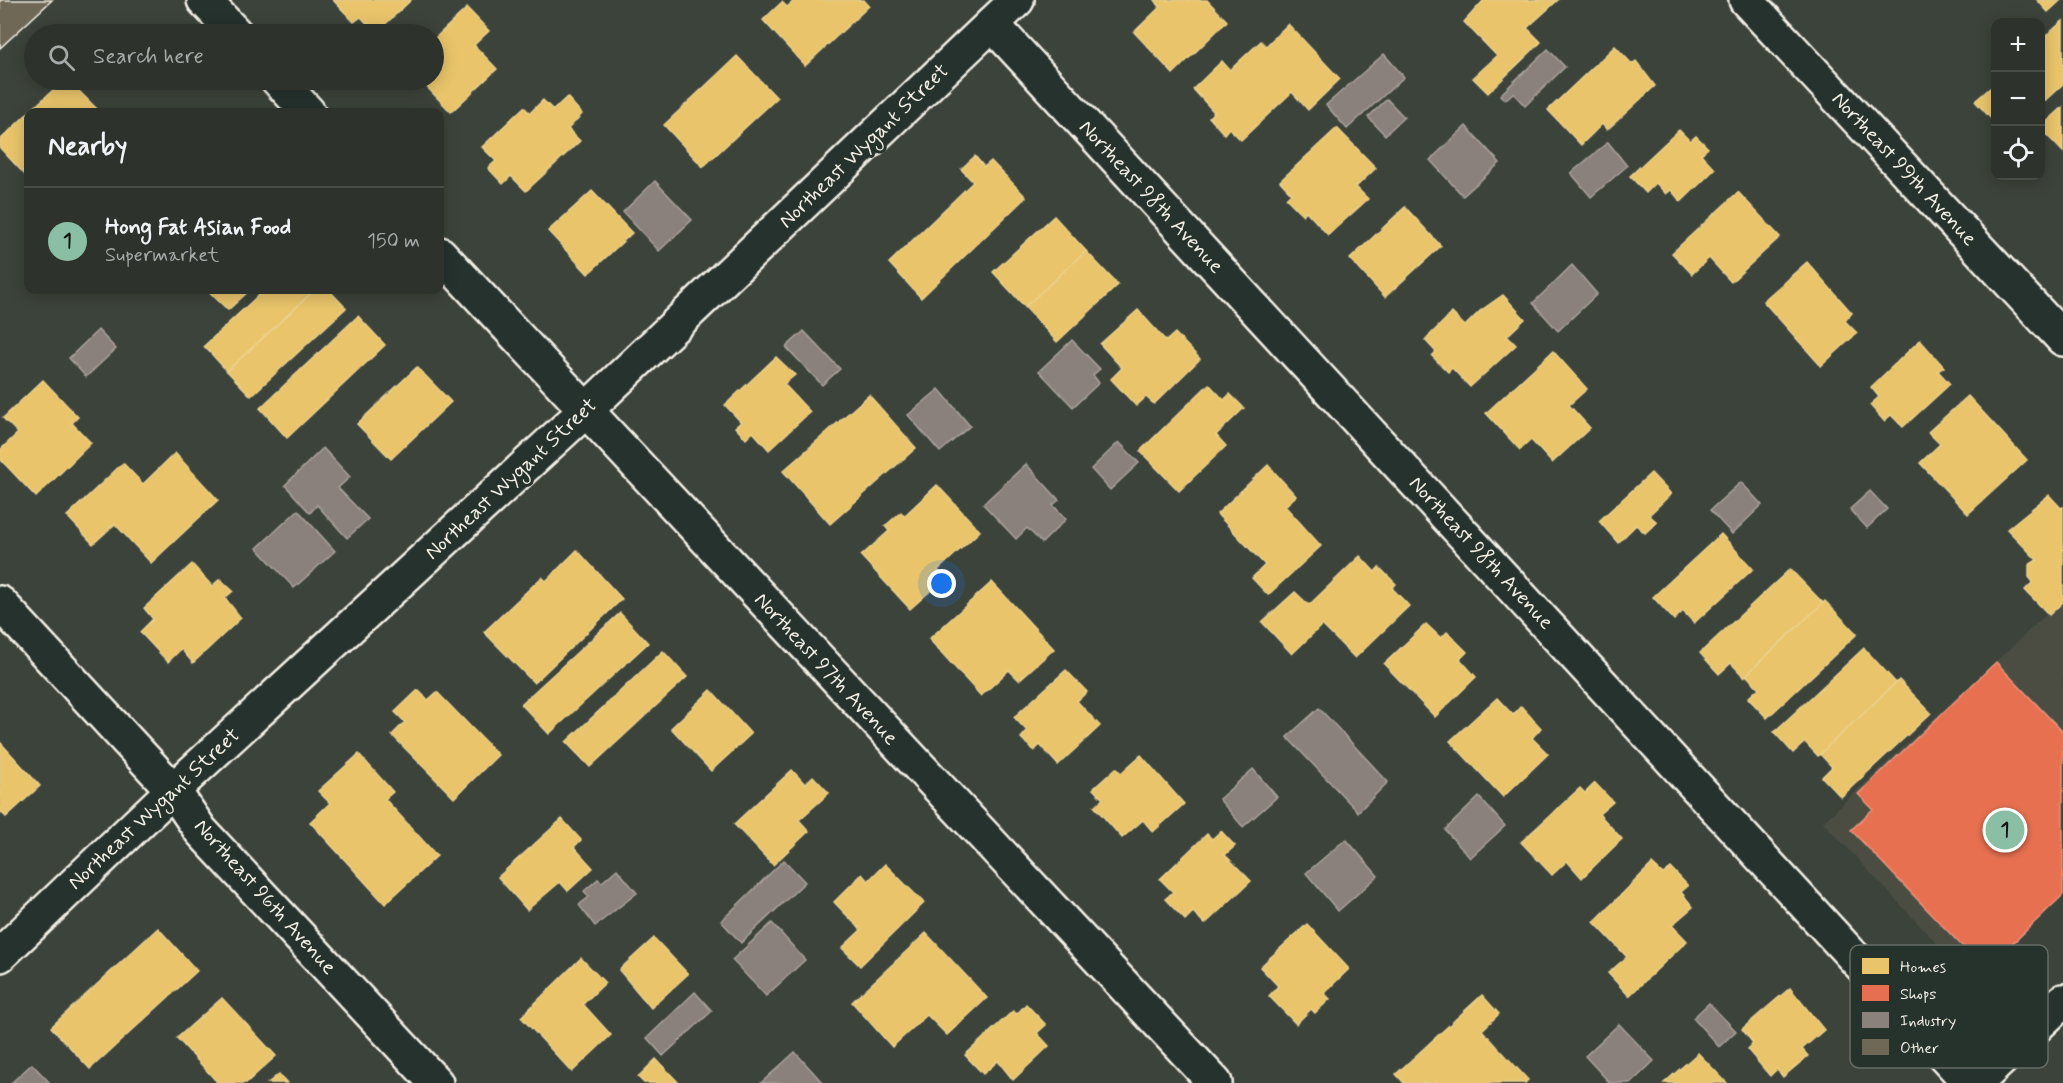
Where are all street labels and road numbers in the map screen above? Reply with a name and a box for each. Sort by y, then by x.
street label: Northeast Wygant Street [773,57,956,235]
street label: Northeast 99th Avenue [1825,86,1983,252]
street label: Northeast 98th Avenue [1072,114,1230,280]
street label: Northeast Wygant Street [419,392,604,567]
street label: Northeast 98th Avenue [1402,470,1560,636]
street label: Northeast 97th Avenue [748,586,904,752]
street label: Northeast Wygant Street [62,722,247,897]
street label: Northeast 96th Avenue [187,813,343,981]

